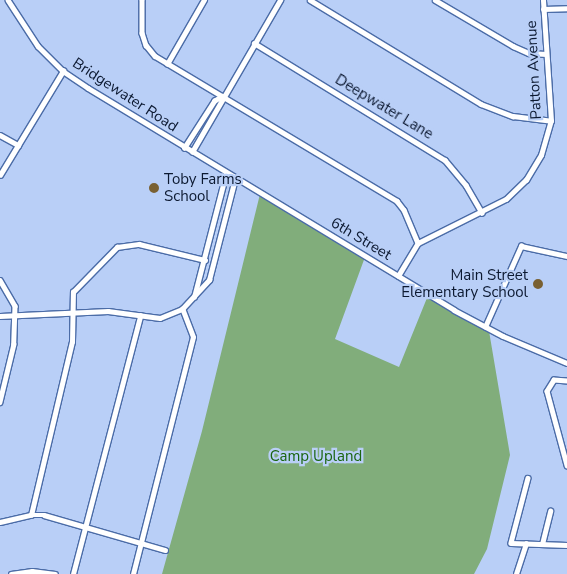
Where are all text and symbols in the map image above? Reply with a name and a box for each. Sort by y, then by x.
street label: Patton Avenue [522,20,546,120]
street label: Bridgewater Road [69,54,181,136]
street label: Deepwater Lane [332,71,436,143]
place label: Toby Farms School [164,170,242,205]
marker: Toby Farms School [148,182,160,194]
street label: 6th Street [327,214,395,264]
place label: Main Street Elementary School [401,266,528,301]
marker: Main Street Elementary School [532,278,544,290]
park label: Camp Upland [270,448,362,466]

